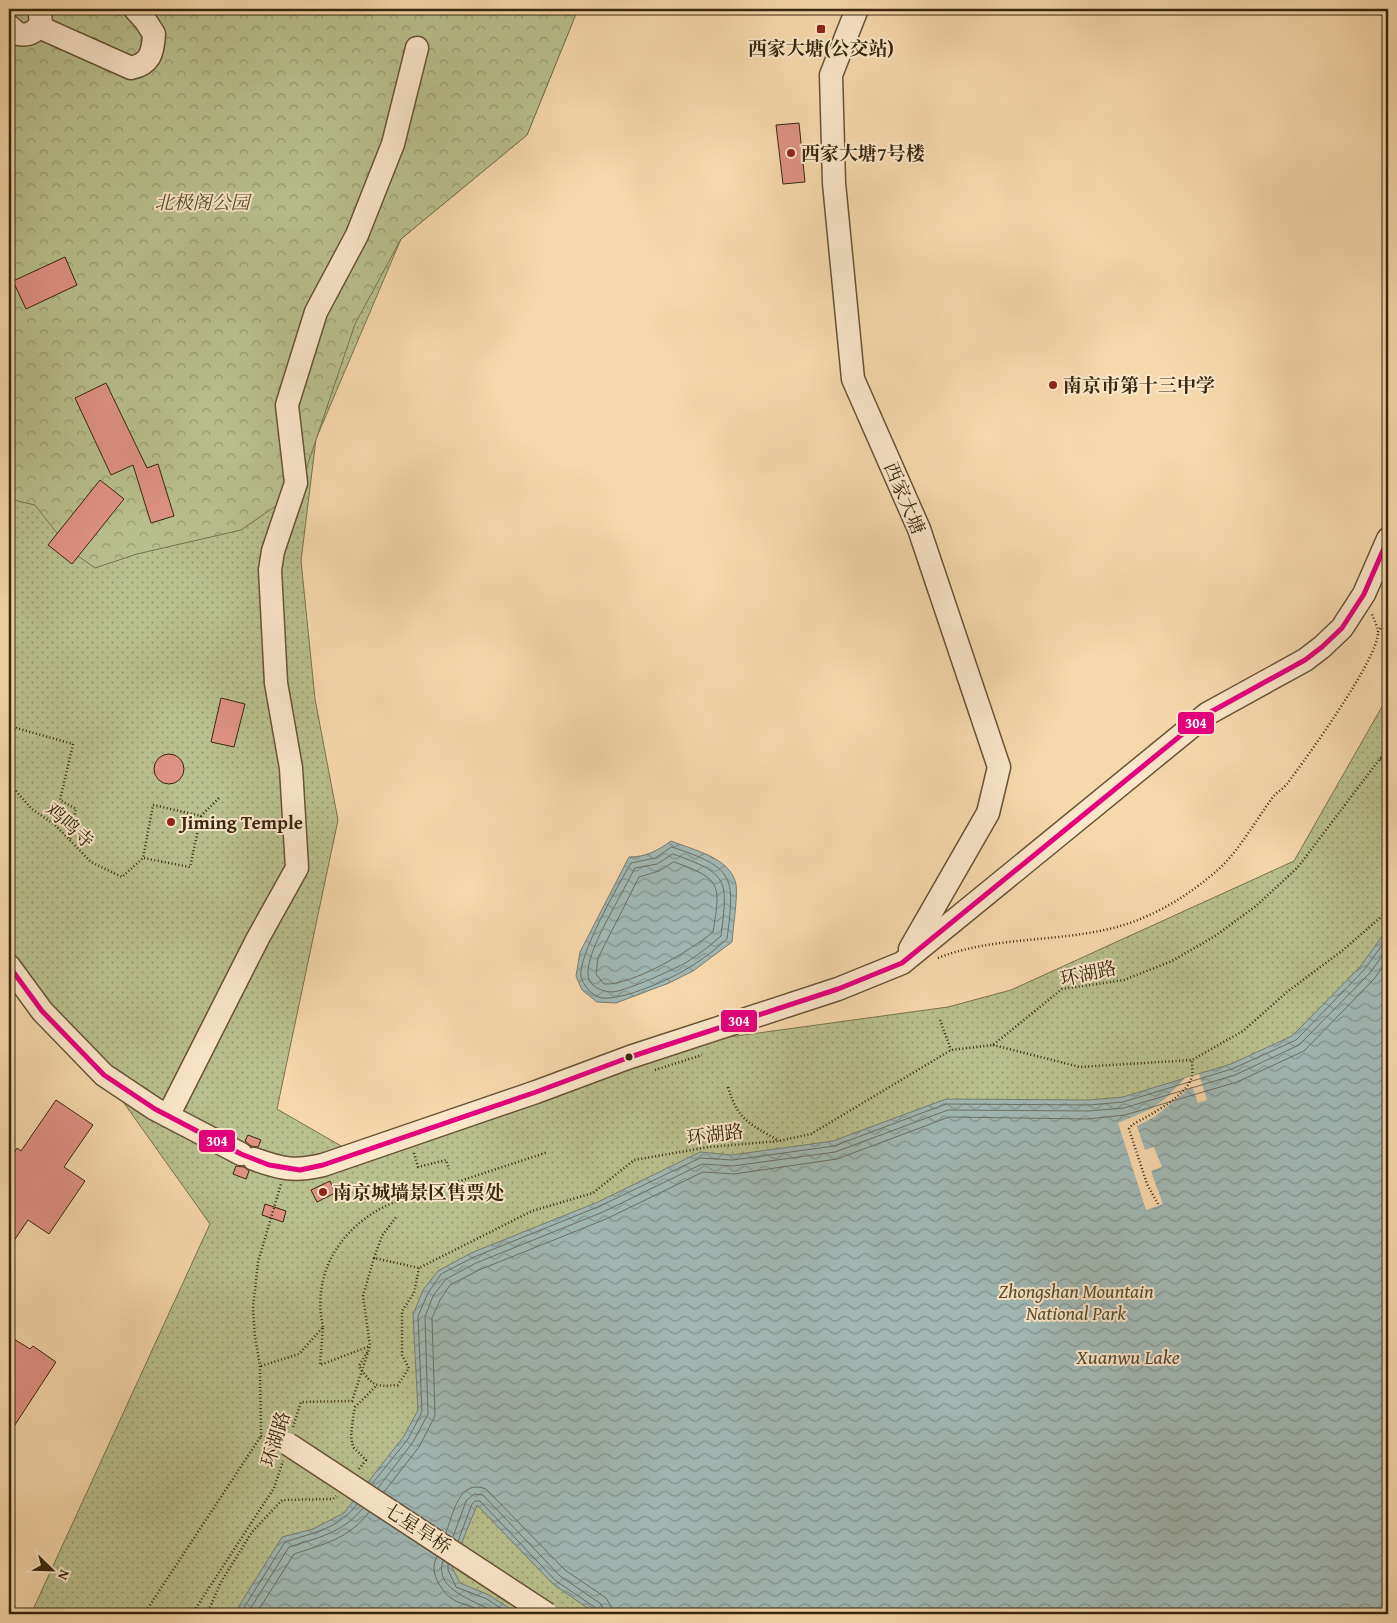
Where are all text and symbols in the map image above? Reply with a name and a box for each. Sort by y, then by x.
marker: 西家大塘(公交站) [815,23,827,35]
place label: 西家大塘(公交站) [748,34,894,62]
place label: 西家大塘7号楼 [801,139,925,167]
marker: 西家大塘7号楼 [785,147,797,159]
park label: 北极阁公园 [154,188,252,216]
place label: 南京市第十三中学 [1063,371,1215,399]
marker: 南京市第十三中学 [1047,379,1059,391]
street label: 西家大塘 [877,458,933,538]
line badge: 304 [1177,711,1215,735]
text: 304 [1185,713,1207,733]
street label: 鸡鸣寺 [39,796,101,854]
place label: Jiming Temple [178,808,303,836]
marker: Jiming Temple [165,816,177,828]
street label: 环湖路 [1057,953,1119,993]
line badge: 304 [720,1009,758,1033]
text: 304 [728,1011,750,1031]
unlabelled marker [624,1052,634,1062]
street label: 环湖路 [685,1117,745,1151]
line badge: 304 [198,1129,236,1153]
text: 304 [206,1131,228,1151]
place label: 南京城墙景区售票处 [333,1178,504,1206]
marker: 南京城墙景区售票处 [317,1186,329,1198]
park label: Zhongshan Mountain National Park [998,1277,1154,1327]
water label: Xuanwu Lake [1075,1342,1180,1371]
street label: 环湖路 [253,1408,297,1470]
street label: 七星旱桥 [378,1496,458,1560]
north arrow [28,1546,78,1596]
text: N [53,1567,75,1584]

